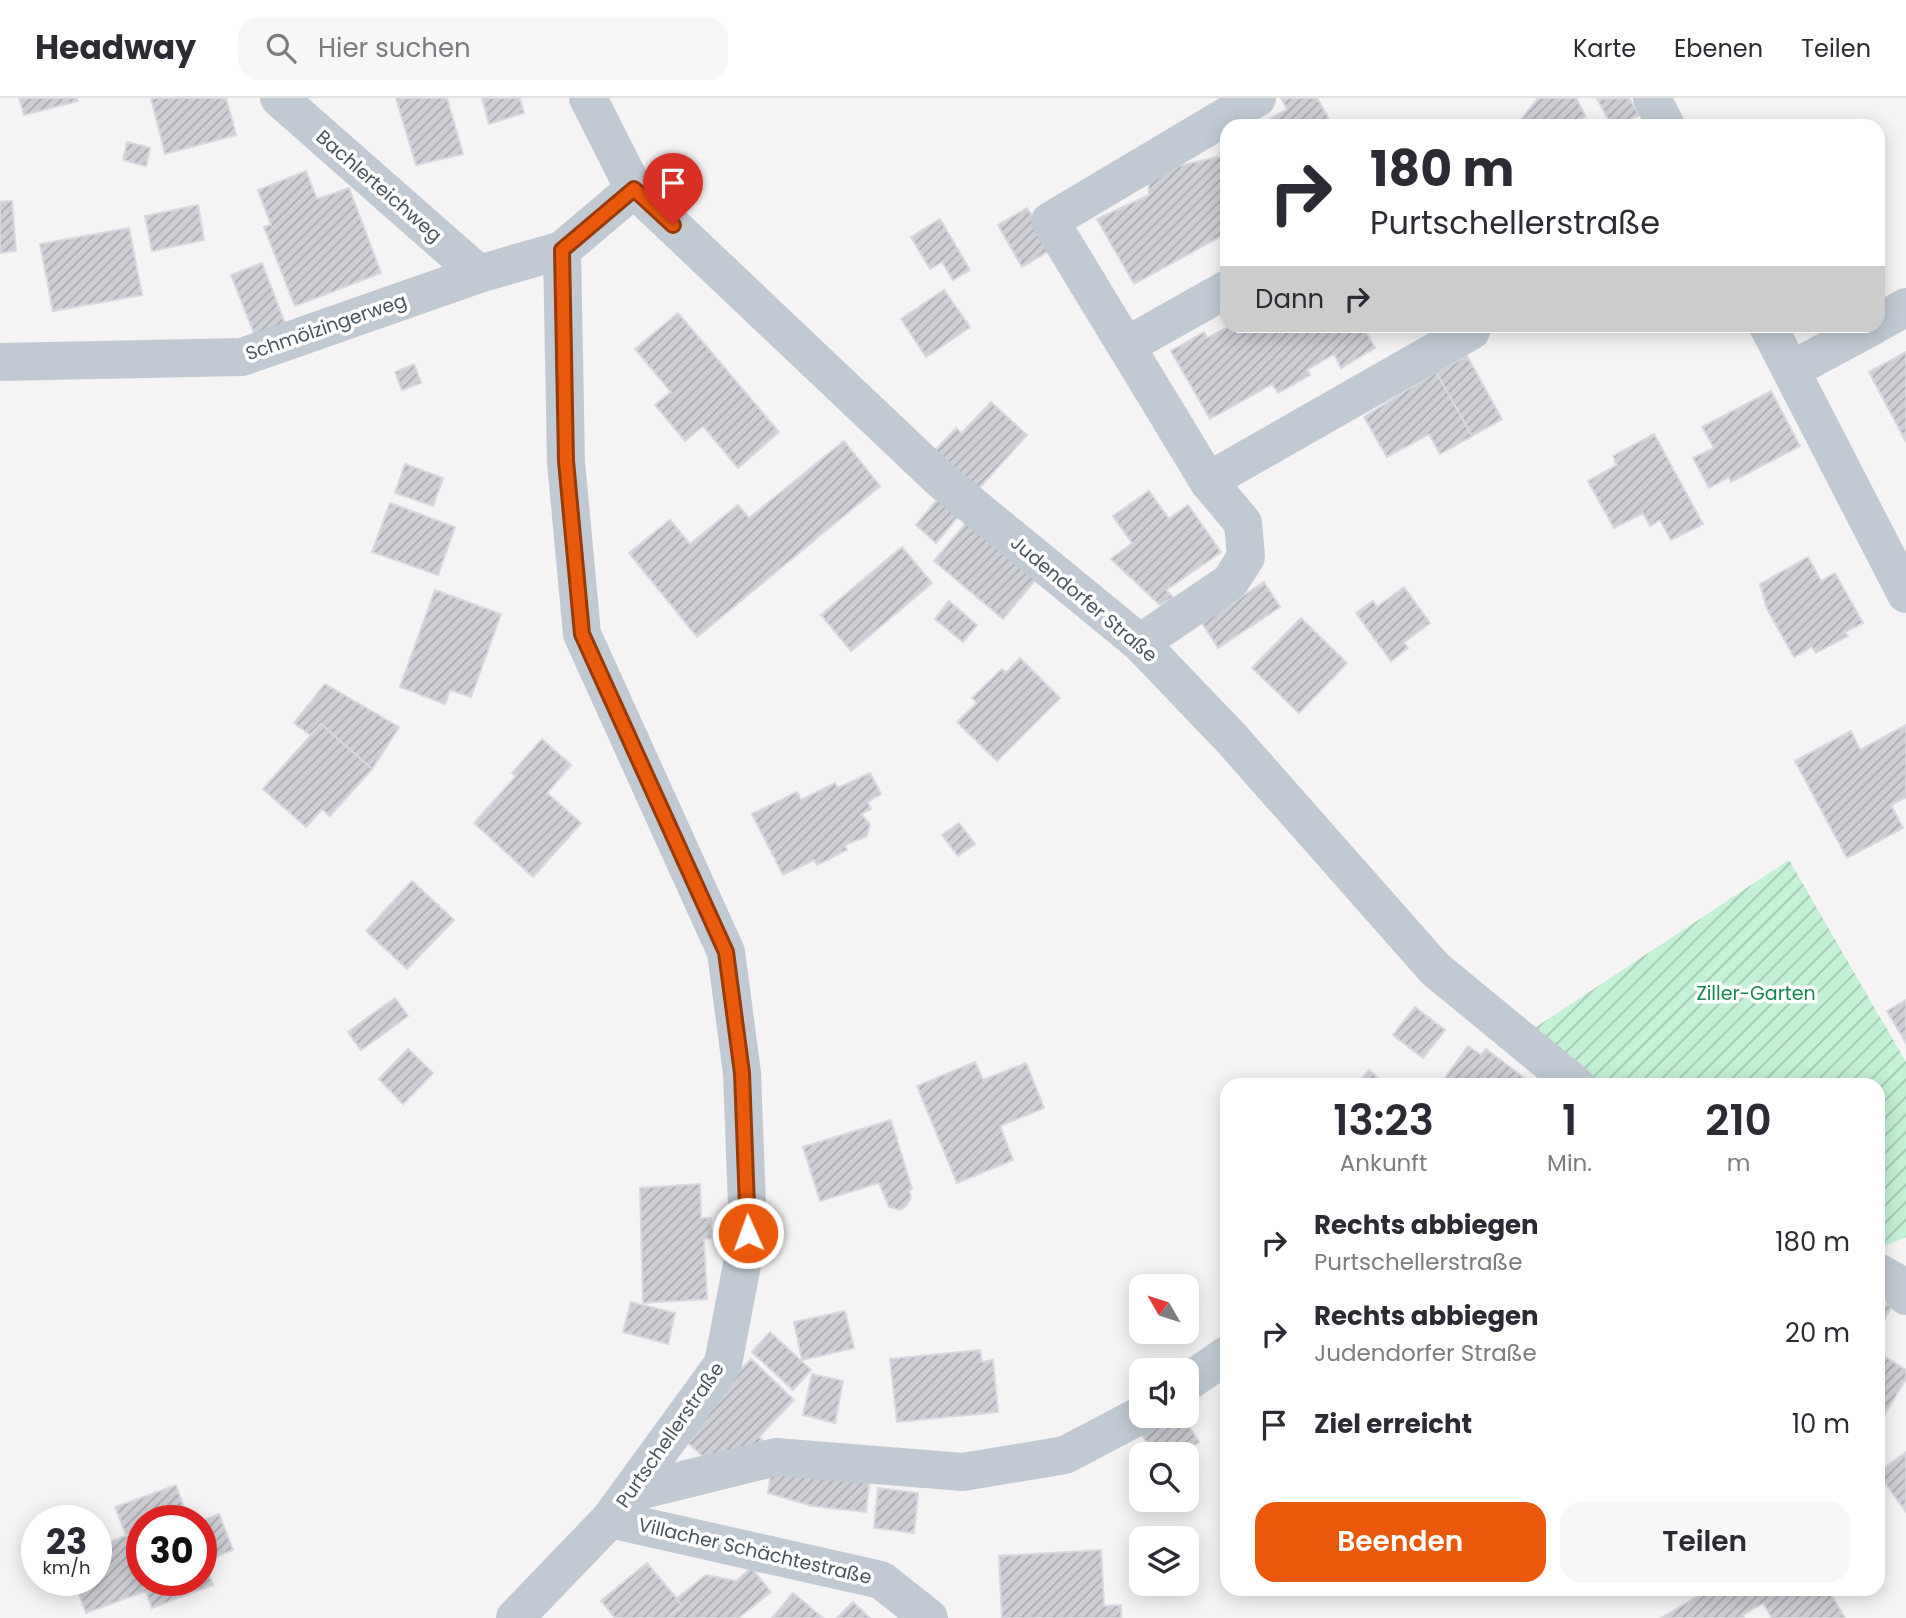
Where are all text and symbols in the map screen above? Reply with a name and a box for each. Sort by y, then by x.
search box [238,17,728,80]
text: Headway [35,24,196,71]
icon: search [262,29,300,67]
text: Hier suchen [318,30,471,66]
text: Karte [1573,32,1636,65]
text: Ebenen [1674,32,1763,65]
text: Teilen [1801,32,1871,65]
street label: Bachlerteichweg [310,124,448,248]
text: 180 m [1370,135,1514,203]
icon: right [1255,147,1346,238]
pin [643,153,703,225]
icon: arrive [654,164,692,202]
text: Purtschellerstraße [1370,200,1660,245]
icon: right [1338,280,1376,318]
text: Dann [1255,281,1324,317]
street label: Schmölzingerweg [242,287,410,367]
street label: Judendorfer Straße [1005,530,1163,668]
park label: Ziller-Garten [1696,980,1816,1007]
text: 13:23 [1333,1091,1434,1150]
text: 1 [1562,1091,1577,1150]
text: 210 [1705,1091,1772,1150]
text: Ankunft [1340,1147,1427,1179]
text: Min. [1547,1147,1592,1179]
text: m [1727,1147,1750,1179]
position arrow [711,1196,785,1270]
text: Rechts abbiegen [1314,1207,1539,1243]
icon: right [1255,1224,1293,1262]
text: 180 m [1775,1224,1850,1260]
text: Purtschellerstraße [1314,1246,1523,1278]
north arrow [1129,1274,1199,1344]
map controls [1129,1274,1199,1596]
text: Rechts abbiegen [1314,1298,1539,1334]
icon: right [1255,1315,1293,1353]
text: 20 m [1785,1315,1850,1351]
text: Judendorfer Straße [1314,1337,1537,1369]
street label: Purtschellerstraße [610,1357,730,1513]
button: sound [1129,1358,1199,1428]
icon: arrive [1255,1406,1293,1444]
text: Ziel erreicht [1314,1406,1472,1442]
text: 10 m [1792,1406,1850,1442]
button: search [1129,1442,1199,1512]
button: Beenden [1255,1502,1546,1582]
button: Teilen [1560,1502,1850,1582]
speed limit sign: 30 [126,1505,217,1596]
street label: Villacher Schächtestraße [636,1511,874,1591]
text: 23 [46,1517,87,1566]
button: layers [1129,1526,1199,1596]
text: km/h [43,1555,90,1580]

